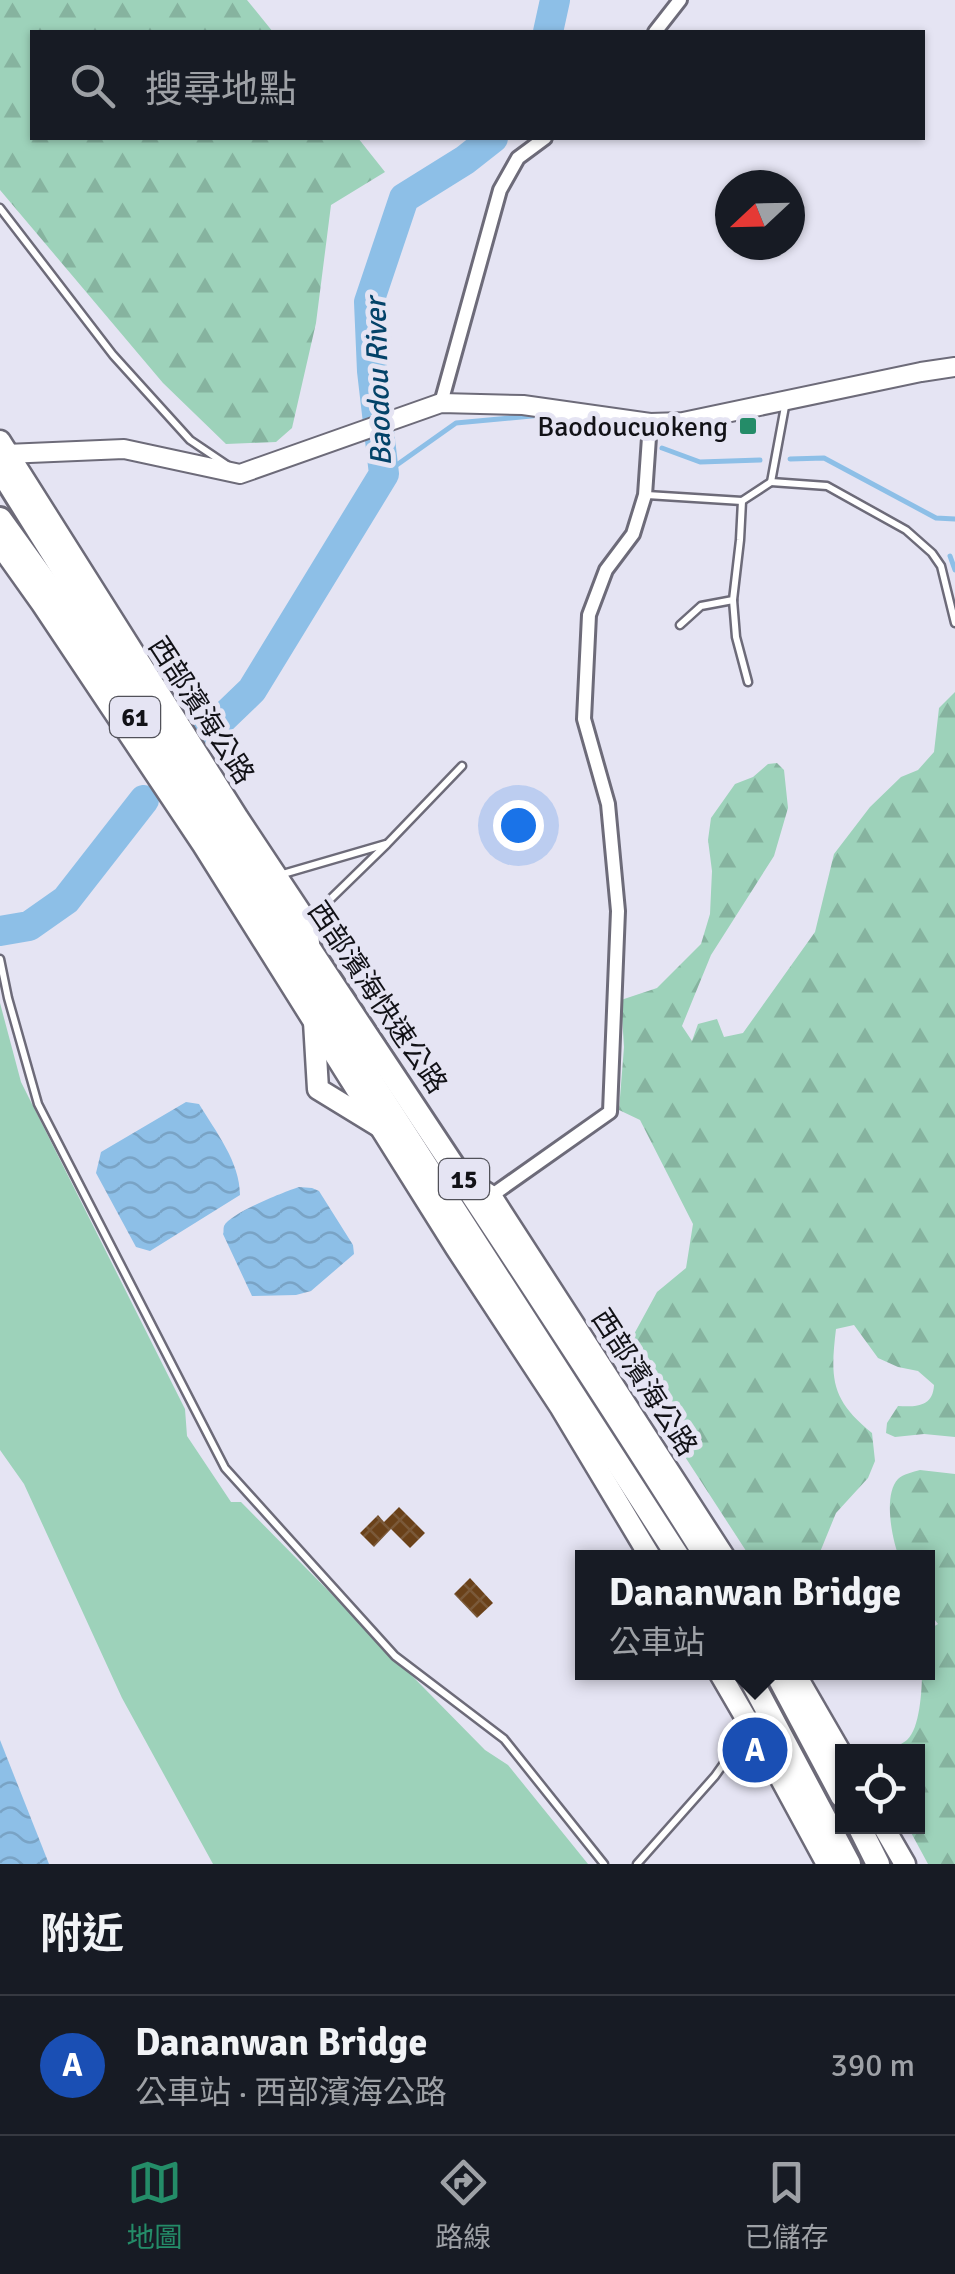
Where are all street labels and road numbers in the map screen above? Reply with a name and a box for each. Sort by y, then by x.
street label: 西部濱海公路 [141,631,261,790]
road number: 61 [110,697,160,737]
street label: 西部濱海快速公路 [300,895,454,1100]
road number: 15 [439,1159,489,1199]
street label: 西部濱海公路 [584,1303,704,1462]

